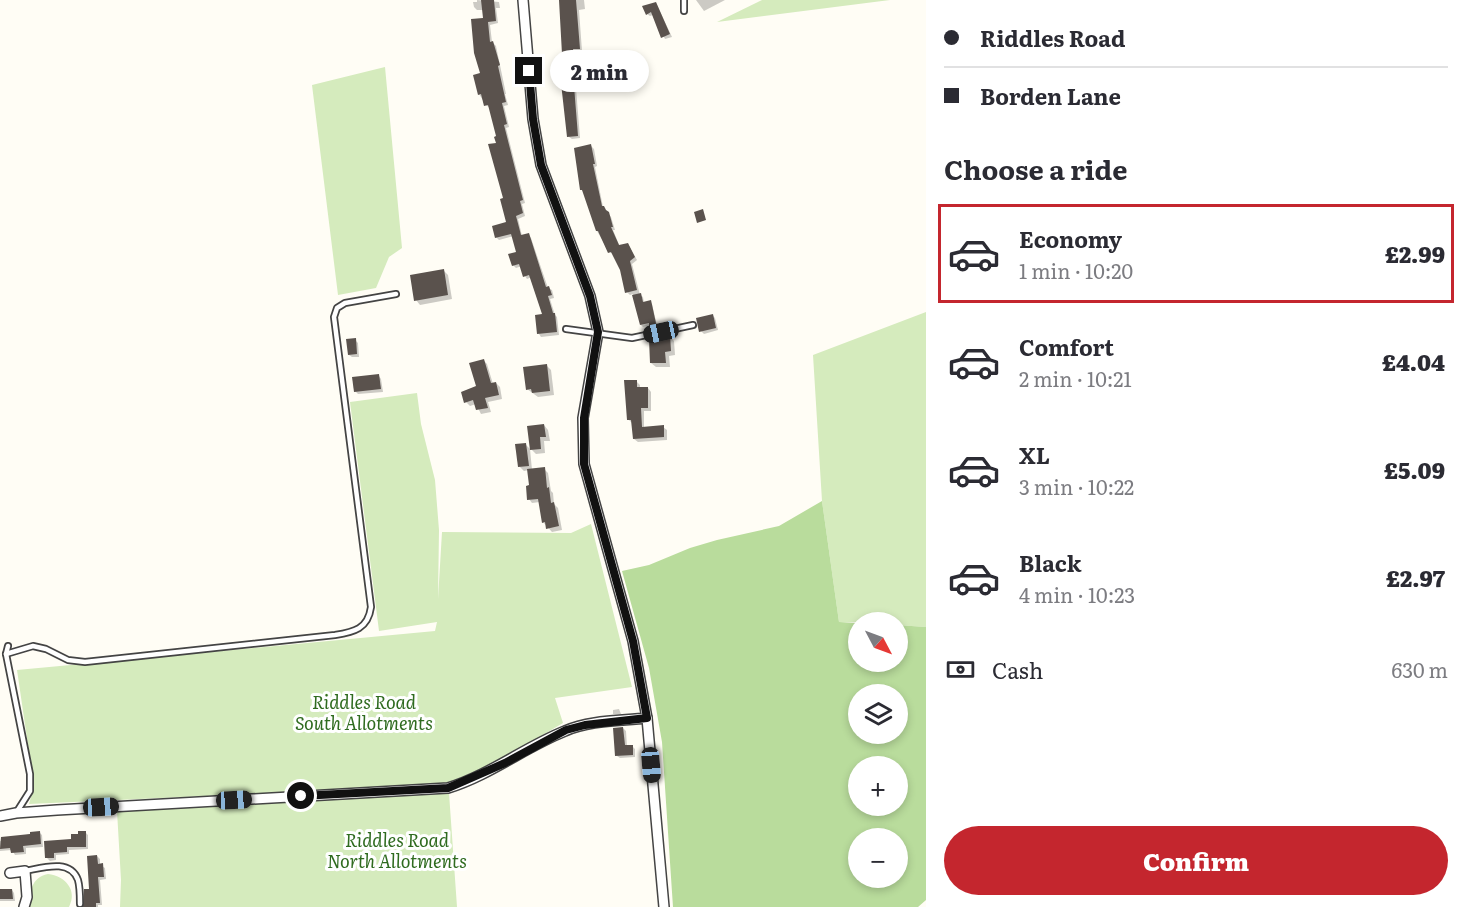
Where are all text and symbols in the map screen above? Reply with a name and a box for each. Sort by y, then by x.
text: Riddles Road [980,21,1125,54]
callout: 2 min [550,50,649,92]
text: 2 min [571,56,628,86]
route end [515,57,542,84]
text: Borden Lane [980,79,1121,112]
text: Choose a ride [944,148,1127,188]
text: Economy [1019,222,1122,255]
icon: car [947,227,1001,281]
text: £2.99 [1385,237,1445,270]
text: 1 min · 10:20 [1019,255,1133,285]
car [642,319,680,345]
text: Comfort [1019,330,1114,363]
icon: car [947,335,1001,389]
text: £4.04 [1382,345,1445,378]
text: 2 min · 10:21 [1019,363,1132,393]
text: XL [1019,438,1050,471]
icon: car [947,443,1001,497]
text: £5.09 [1384,453,1445,486]
text: 3 min · 10:22 [1019,471,1134,501]
text: Black [1019,546,1081,579]
icon: car [947,551,1001,605]
text: £2.97 [1386,561,1445,594]
text: 4 min · 10:23 [1019,579,1135,609]
north arrow [848,612,908,672]
map controls [848,612,908,888]
icon: cash [944,653,977,686]
text: Cash [992,653,1043,686]
text: 630 m [1391,654,1448,684]
button: layers [848,684,908,744]
park label: Riddles Road South Allotments [295,688,433,736]
car [640,746,662,784]
button: + [848,756,908,816]
route start [287,782,314,809]
car [216,790,252,810]
car [83,797,119,817]
park label: Riddles Road North Allotments [327,826,467,874]
button: Confirm [944,826,1448,895]
button: − [848,828,908,888]

